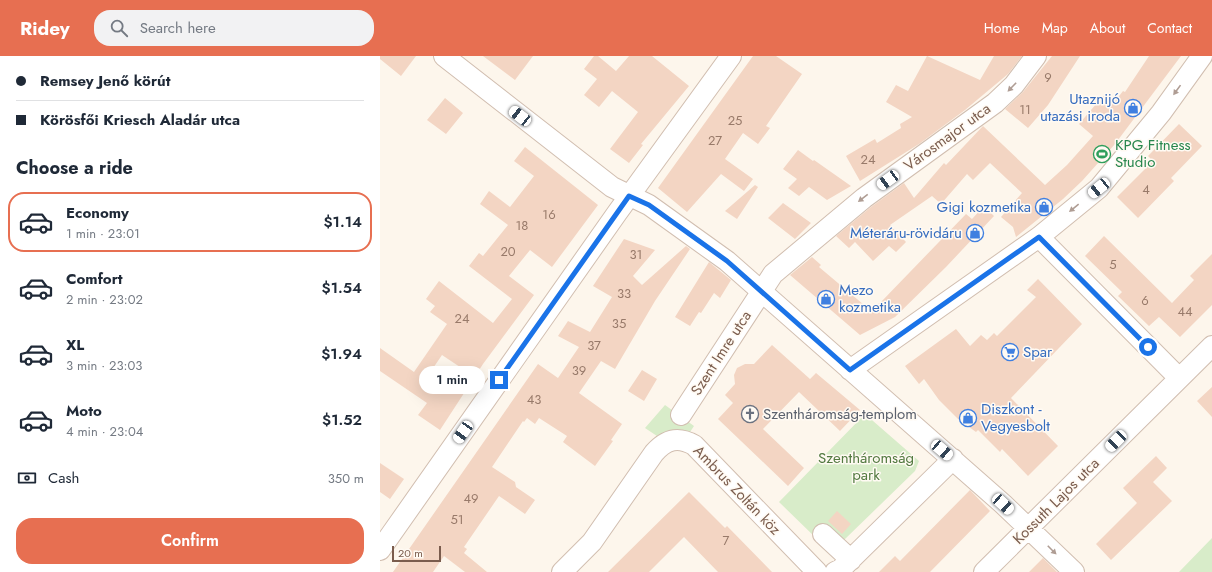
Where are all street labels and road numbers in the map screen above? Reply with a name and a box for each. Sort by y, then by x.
street label: Városmajor utca [899,98,995,176]
street label: Szent Imre utca [685,306,757,400]
street label: Ambrus Zoltán köz [688,440,786,540]
street label: Kossuth Lajos utca [1008,453,1104,549]

